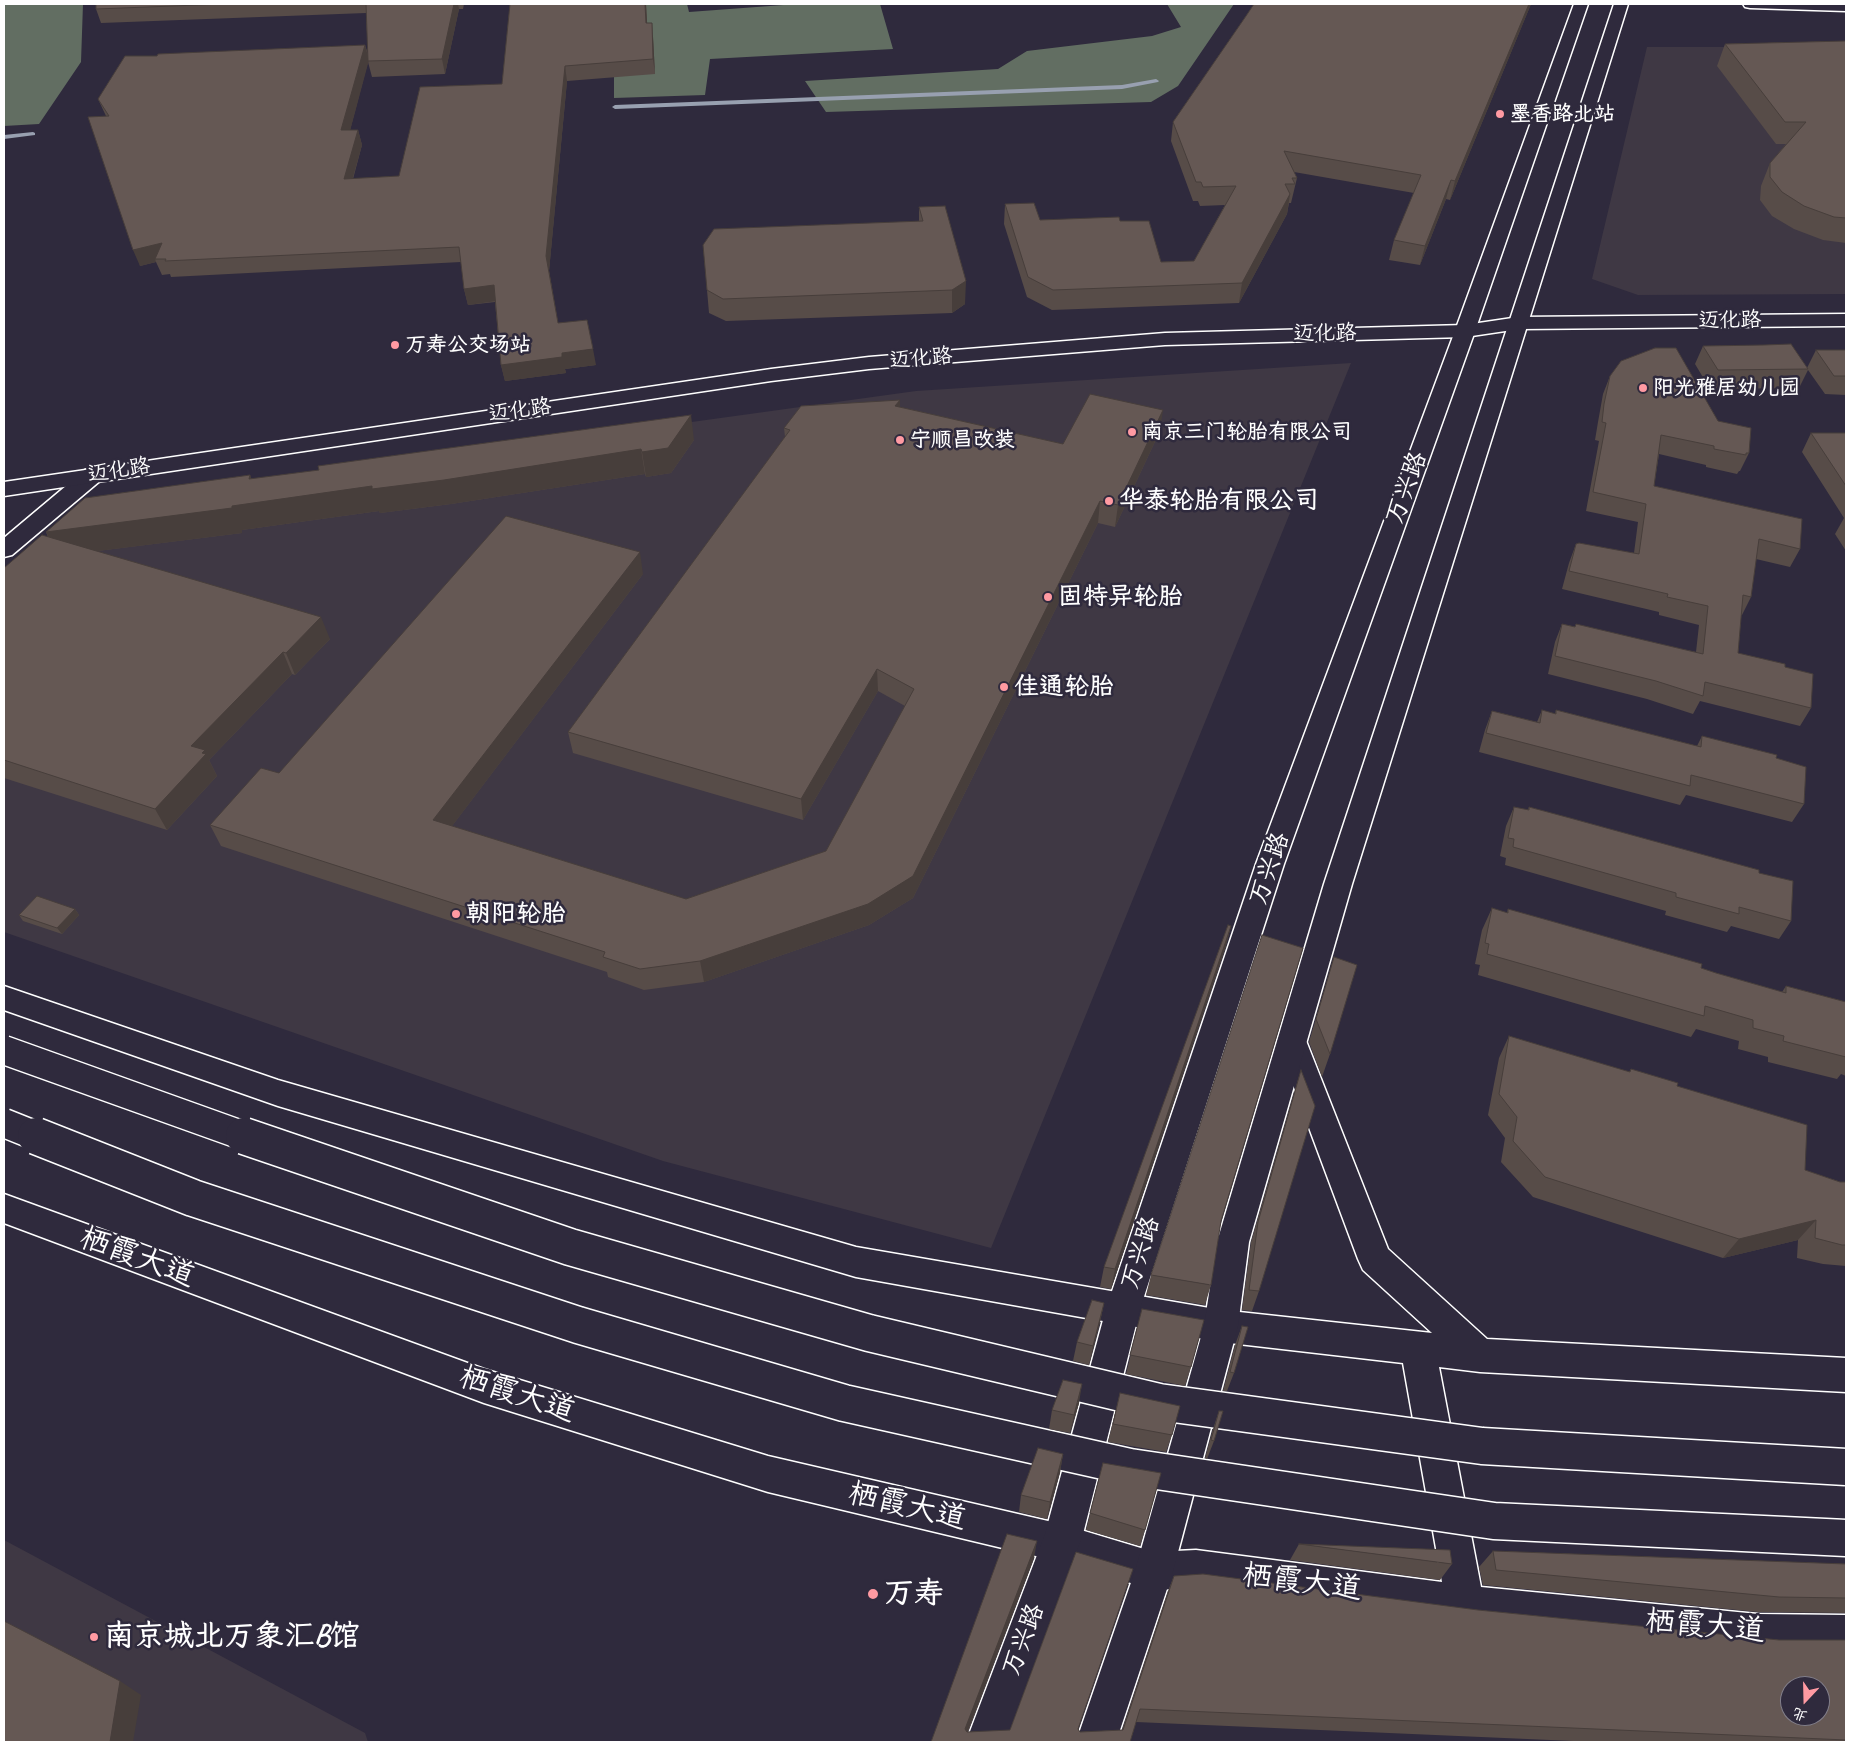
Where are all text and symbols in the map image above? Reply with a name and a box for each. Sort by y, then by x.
place label: 墨香路北站 [1510,101,1615,127]
marker: 墨香路北站 [1494,108,1506,120]
street label: 迈化路 [1698,308,1762,334]
street label: 迈化路 [1293,321,1357,347]
place label: 万寿公交场站 [405,332,531,358]
marker: 万寿公交场站 [389,339,401,351]
street label: 迈化路 [889,344,953,374]
place label: 阳光雅居幼儿园 [1653,375,1800,401]
marker: 阳光雅居幼儿园 [1637,382,1649,394]
street label: 迈化路 [487,394,553,428]
place label: 南京三门轮胎有限公司 [1142,419,1352,445]
marker: 南京三门轮胎有限公司 [1126,426,1138,438]
place label: 宁顺昌改装 [910,427,1015,453]
marker: 宁顺昌改装 [894,434,906,446]
street label: 万兴路 [1380,448,1434,528]
street label: 迈化路 [86,454,152,488]
place label: 华泰轮胎有限公司 [1119,486,1319,516]
marker: 华泰轮胎有限公司 [1103,495,1115,507]
place label: 固特异轮胎 [1058,582,1183,612]
marker: 固特异轮胎 [1042,591,1054,603]
place label: 佳通轮胎 [1014,672,1114,702]
marker: 佳通轮胎 [998,681,1010,693]
street label: 万兴路 [1244,829,1296,909]
place label: 朝阳轮胎 [466,899,566,929]
marker: 朝阳轮胎 [450,908,462,920]
street label: 万兴路 [1115,1213,1167,1293]
street label: 栖霞大道 [74,1221,200,1295]
street label: 栖霞大道 [454,1359,580,1431]
street label: 栖霞大道 [844,1476,970,1538]
street label: 栖霞大道 [1240,1558,1364,1608]
place label: 万寿 [884,1576,944,1612]
marker: 万寿 [866,1587,880,1601]
street label: 万兴路 [997,1600,1051,1680]
street label: 栖霞大道 [1644,1604,1766,1650]
place label: 南京城北万象汇B馆 [104,1619,360,1655]
marker: 南京城北万象汇B馆 [88,1631,100,1643]
north arrow [1780,1676,1830,1726]
text: 北 [1790,1704,1809,1725]

